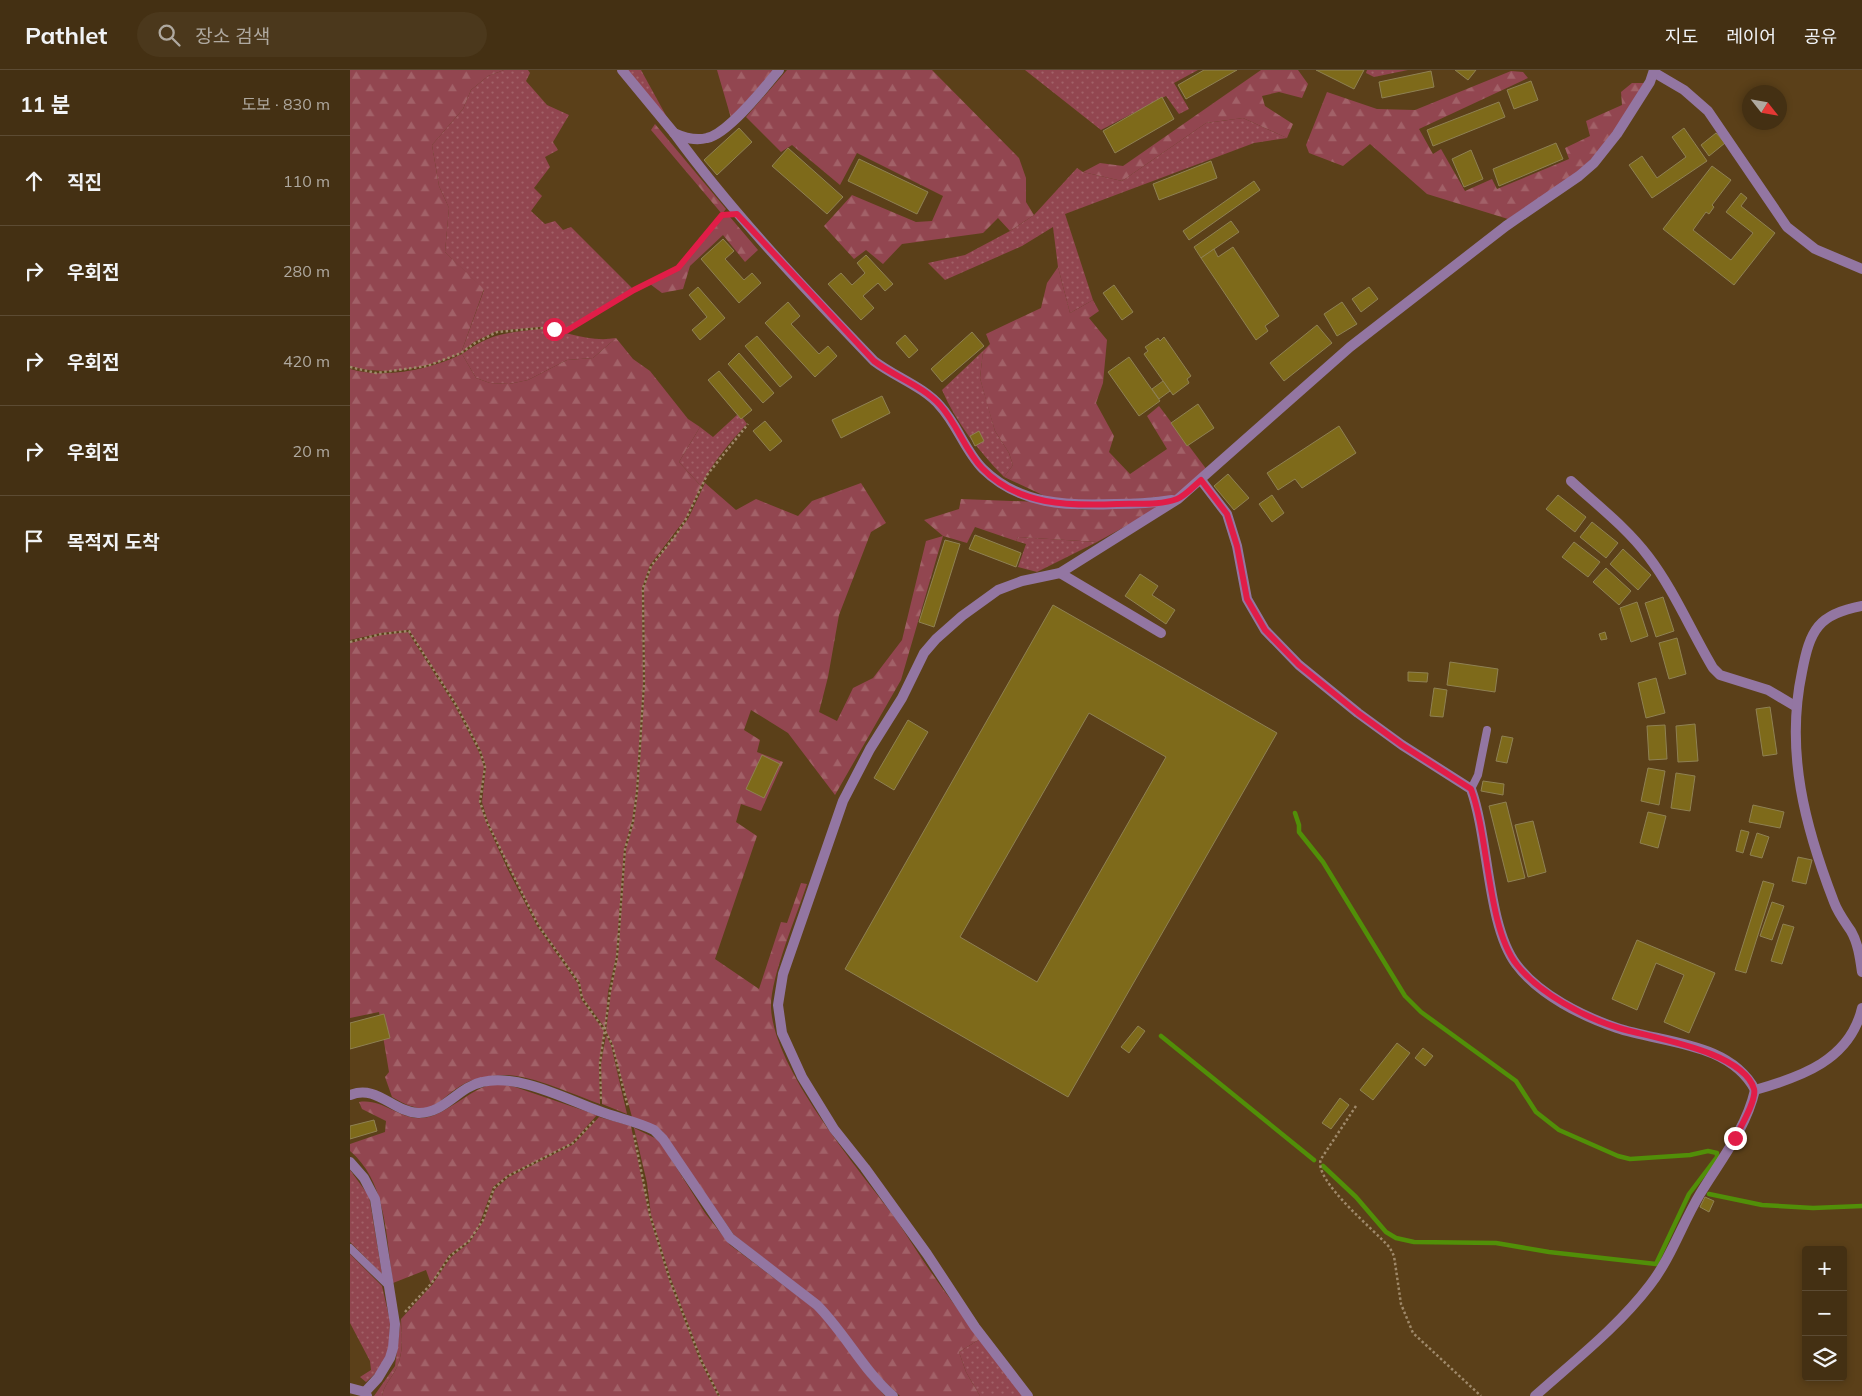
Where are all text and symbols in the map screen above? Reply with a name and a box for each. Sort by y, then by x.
search box [137,12,487,57]
text: Pathlet [25,20,107,50]
icon: search [155,21,183,49]
text: 장소 검색 [195,24,270,48]
text: 지도 [1665,25,1698,48]
text: 레이어 [1726,25,1776,48]
text: 공유 [1804,25,1837,48]
north arrow [1742,85,1787,130]
text: 11 분 [20,91,70,117]
text: 도보 · 830 m [241,94,330,114]
icon: ahead [20,167,48,195]
text: 직진 [67,170,102,194]
text: 110 m [283,171,330,191]
icon: right [20,257,48,285]
text: 우회전 [67,260,119,284]
text: 280 m [283,261,330,281]
route start [543,318,566,341]
icon: right [20,347,48,375]
text: 우회전 [67,350,119,374]
text: 420 m [283,351,330,371]
icon: right [20,437,48,465]
text: 우회전 [67,440,119,464]
text: 20 m [293,441,330,461]
icon: arrive [20,527,48,555]
text: 목적지 도착 [67,530,160,554]
route end [1724,1127,1747,1150]
map controls [1802,1246,1847,1381]
button: + [1802,1246,1847,1291]
button: − [1802,1291,1847,1336]
button: layers [1802,1336,1847,1381]

